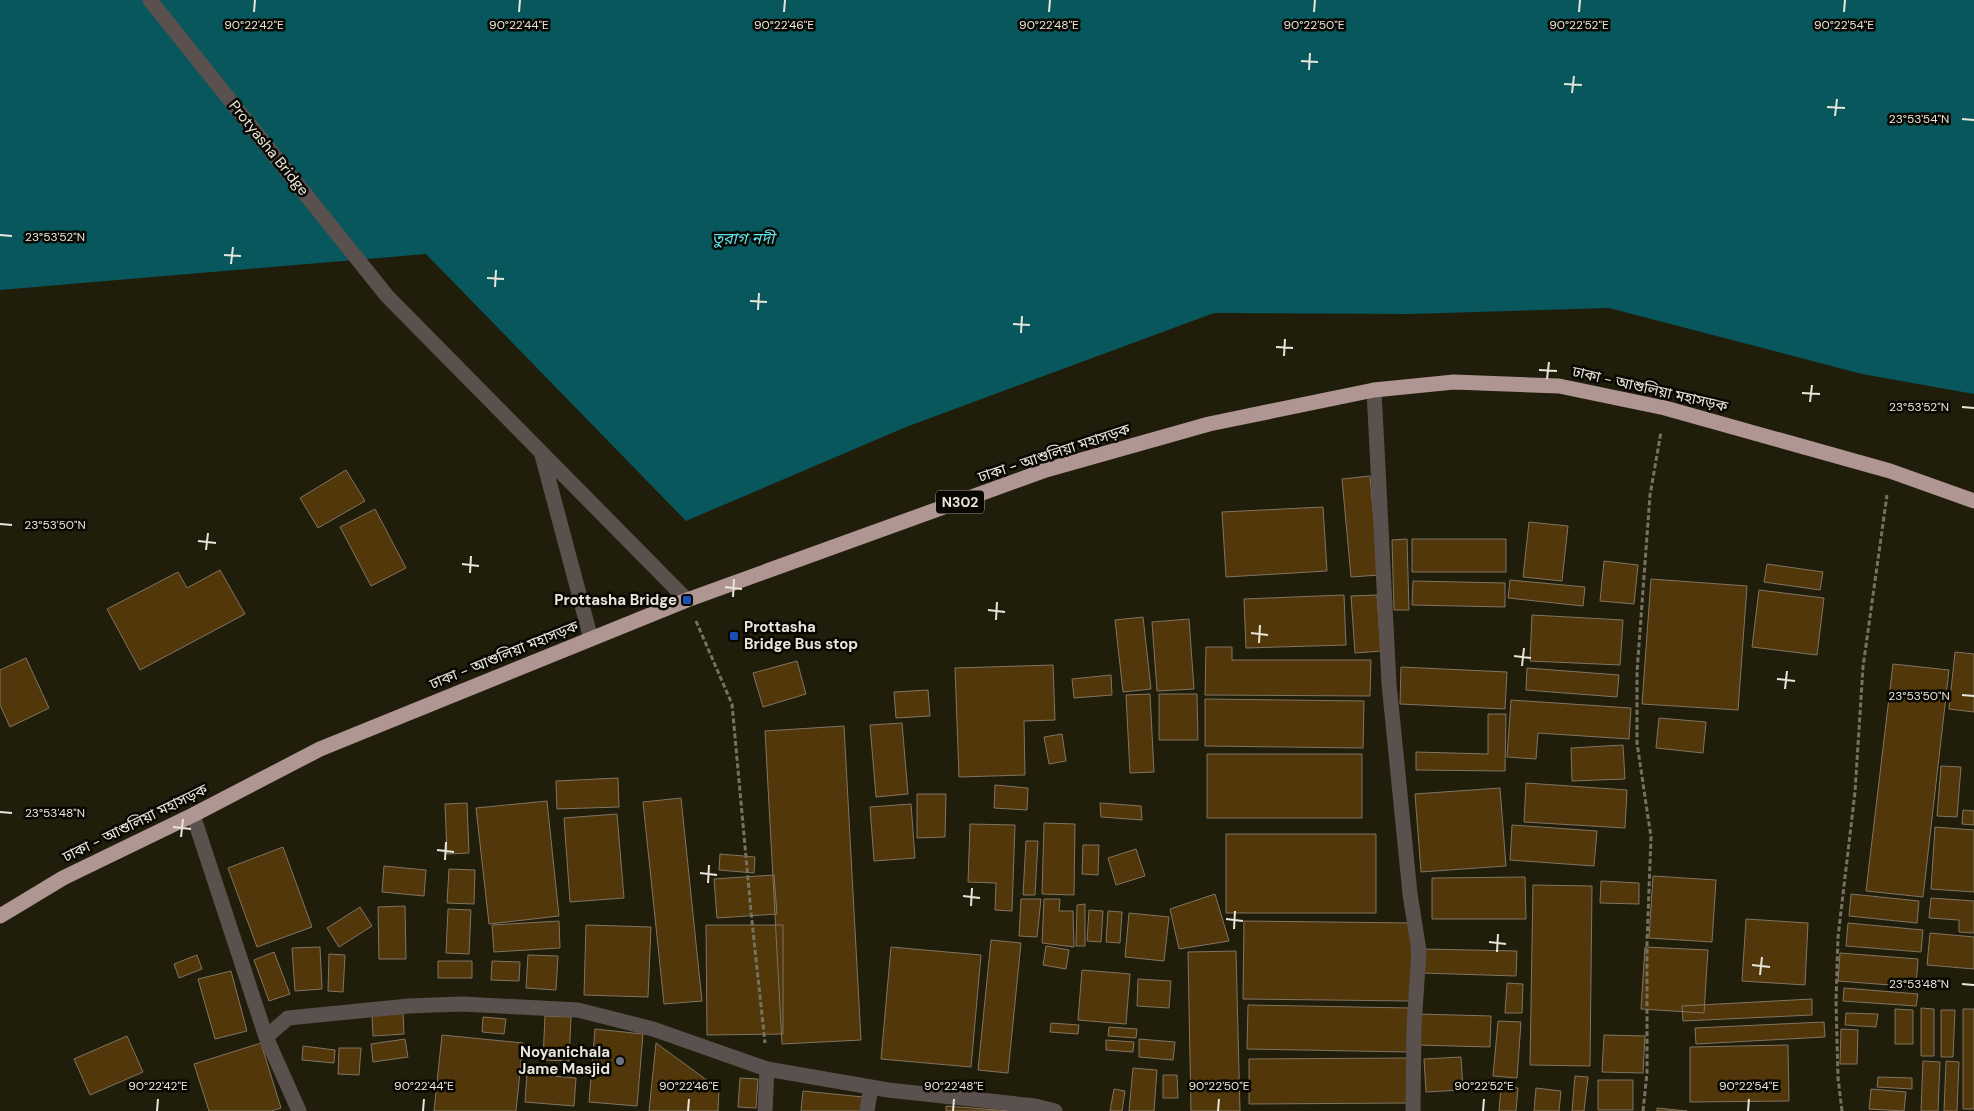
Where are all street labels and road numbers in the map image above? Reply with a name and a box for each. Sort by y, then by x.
street label: Protyasha Bridge [224,96,314,200]
street label: ঢাকা - আশুলিয়া মহাসড়ক [1569,361,1730,417]
street label: ঢাকা - আশুলিয়া মহাসড়ক [974,419,1133,487]
road number: N302 [936,491,984,514]
street label: ঢাকা - আশুলিয়া মহাসড়ক [426,616,582,694]
street label: ঢাকা - আশুলিয়া মহাসড়ক [58,779,212,867]

